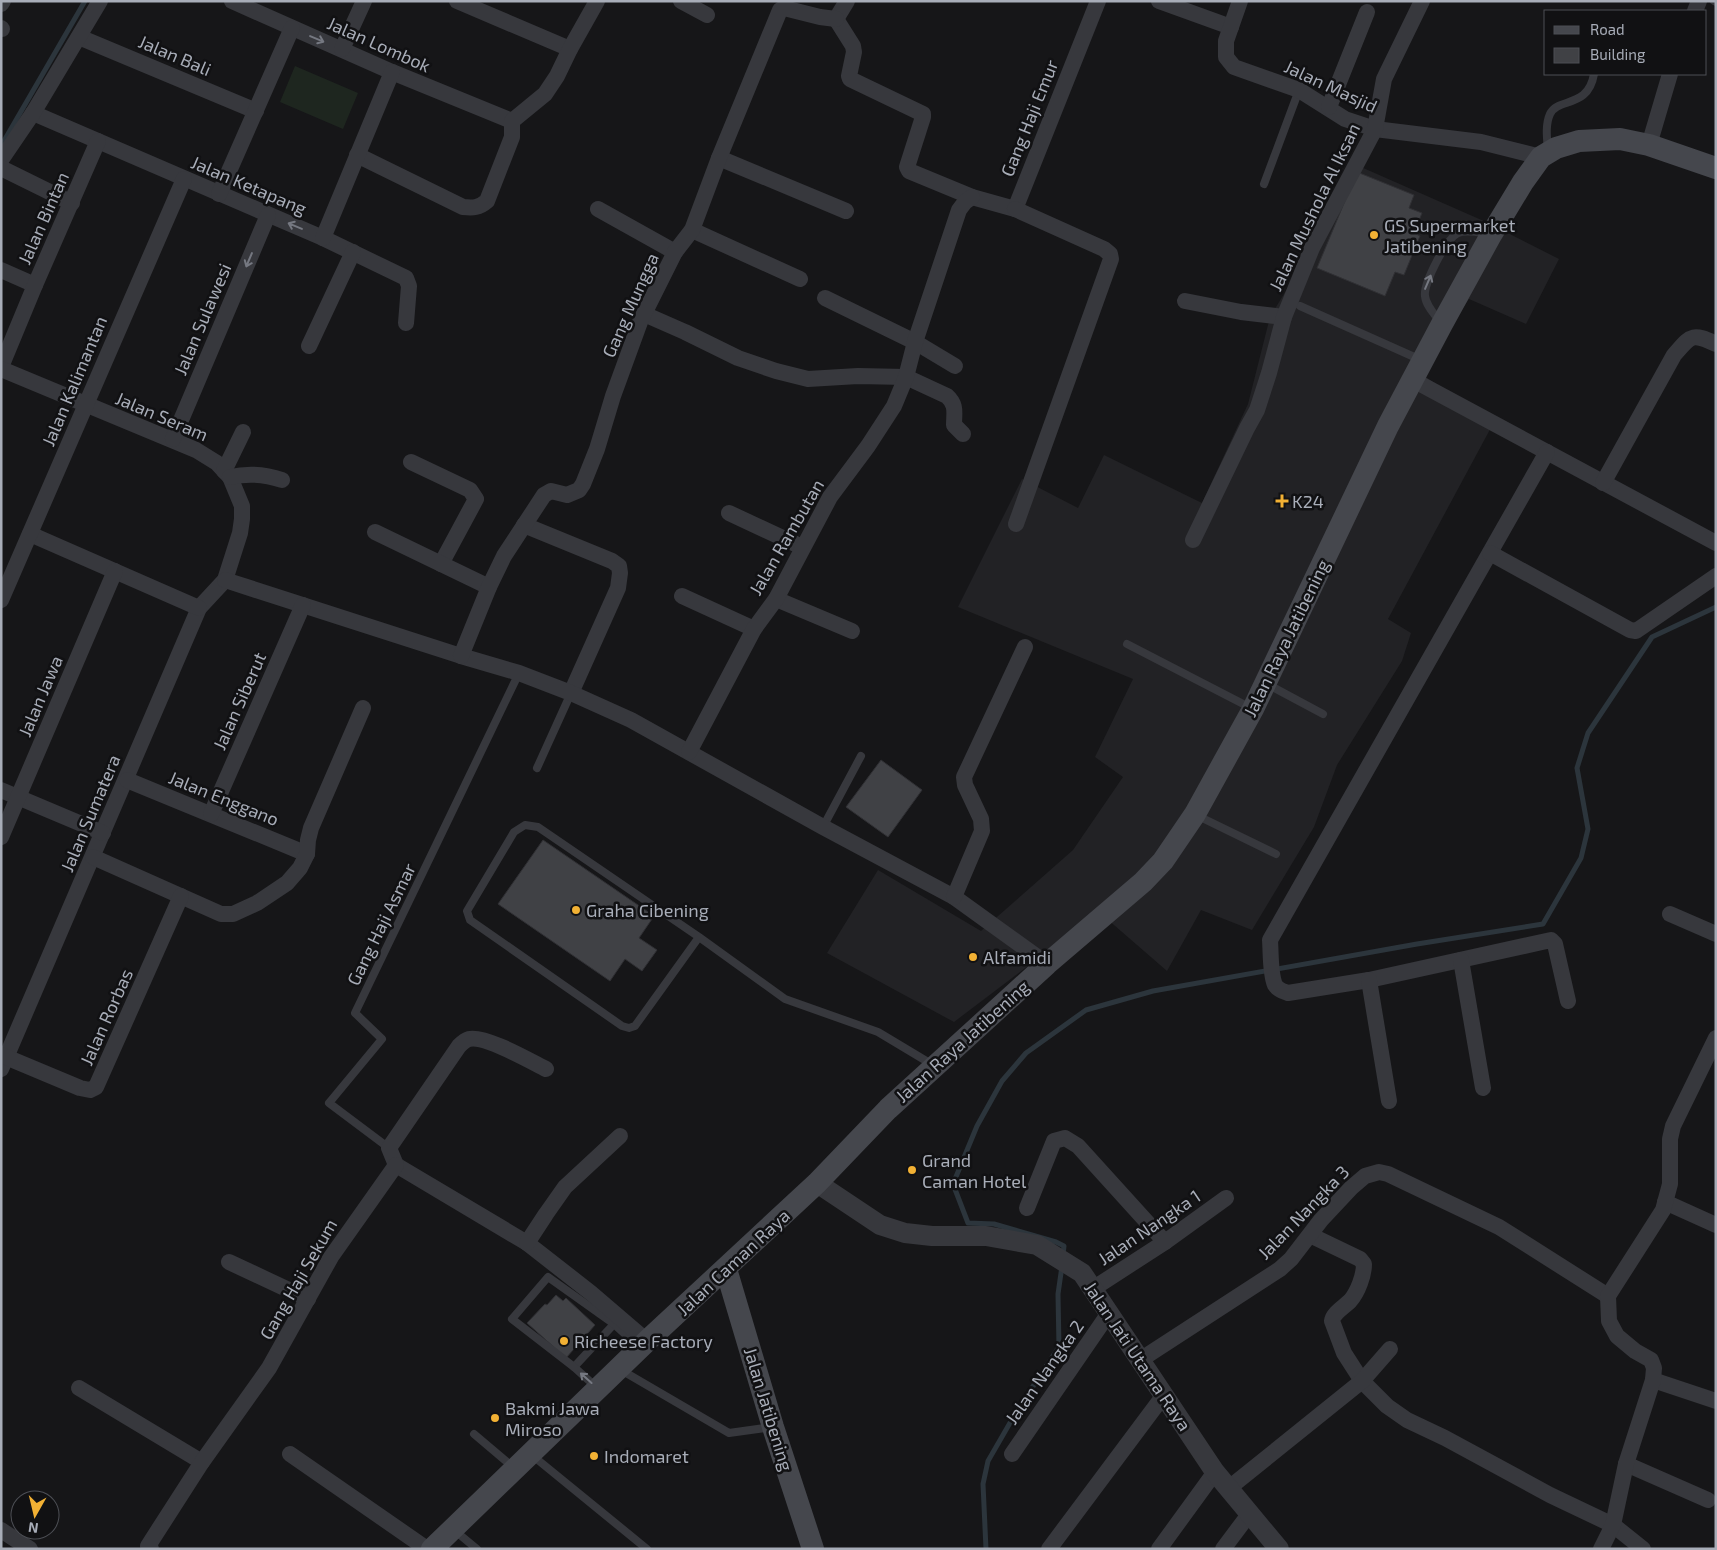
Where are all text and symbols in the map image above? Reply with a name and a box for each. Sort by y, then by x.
legend [1544,10,1707,75]
street label: Jalan Lombok [324,11,434,77]
text: Road [1590,20,1625,38]
street label: Jalan Bali [135,30,215,80]
one-way arrow [309,34,324,44]
text: Building [1590,45,1646,63]
street label: Jalan Masjid [1281,55,1381,117]
street label: Gang Haji Emur [996,56,1062,180]
street label: Jalan Mushola Al Iksan [1264,120,1364,294]
street label: Jalan Ketapang [188,151,310,219]
street label: Jalan Bintan [13,168,73,268]
place label: GS Supermarket Jatibening [1384,214,1516,257]
one-way arrow [288,221,303,231]
marker: GS Supermarket Jatibening [1368,229,1380,241]
street label: Gang Mungga [597,249,663,361]
one-way arrow [243,252,252,267]
street label: Jalan Sulawesi [169,260,235,378]
one-way arrow [1424,275,1434,290]
street label: Jalan Kalimantan [37,313,111,449]
street label: Jalan Seram [112,387,212,445]
street label: Jalan Rambutan [744,475,828,599]
place label: K24 [1292,490,1324,512]
marker: K24 [1276,495,1288,507]
street label: Jalan Raya Jatibening [1238,556,1334,720]
street label: Jalan Siberut [208,649,270,753]
street label: Jalan Jawa [13,652,67,740]
street label: Jalan Sumatera [55,751,125,875]
street label: Jalan Enggano [166,766,282,830]
street label: Gang Haji Asmar [342,859,420,989]
place label: Graha Cibening [586,899,709,921]
marker: Graha Cibening [570,904,582,916]
place label: Alfamidi [983,946,1051,968]
marker: Alfamidi [967,951,979,963]
street label: Jalan Rorbas [75,965,137,1069]
street label: Jalan Raya Jatibening [891,975,1033,1107]
place label: Grand Caman Hotel [922,1149,1027,1192]
street label: Jalan Nangka 3 [1253,1161,1353,1263]
marker: Grand Caman Hotel [906,1164,918,1176]
street label: Jalan Nangka 1 [1094,1185,1204,1269]
street label: Jalan Caman Raya [672,1204,794,1320]
street label: Gang Haji Sekum [255,1215,341,1343]
street label: Jalan Jati Utama Raya [1080,1277,1196,1435]
street label: Jalan Nangka 2 [1000,1316,1088,1428]
place label: Richeese Factory [574,1330,713,1352]
marker: Richeese Factory [558,1335,570,1347]
street label: Jalan Jatibening [740,1345,798,1473]
one-way arrow [580,1373,593,1384]
place label: Bakmi Jawa Miroso [505,1397,600,1440]
marker: Bakmi Jawa Miroso [489,1412,501,1424]
place label: Indomaret [604,1445,689,1467]
marker: Indomaret [588,1450,600,1462]
north arrow [10,1490,60,1540]
text: N [27,1519,39,1537]

